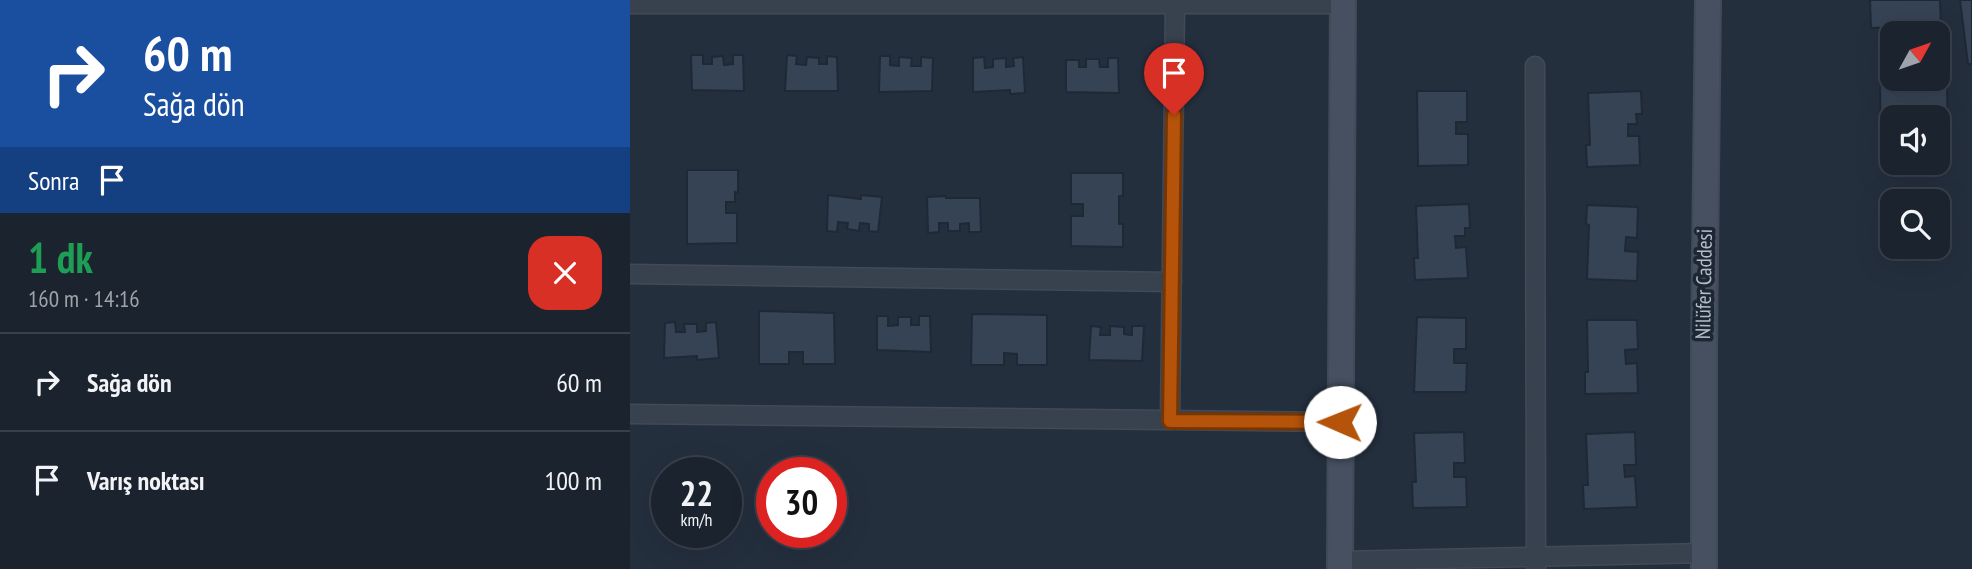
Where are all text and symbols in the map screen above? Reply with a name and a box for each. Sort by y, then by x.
text: 60 m [143,21,232,85]
north arrow [1880,21,1950,91]
map controls [1880,21,1950,259]
icon: right [28,28,119,119]
pin [1144,43,1204,115]
icon: arrive [1155,54,1193,92]
text: Sağa dön [143,83,245,125]
button: sound [1880,105,1950,175]
icon: arrive [93,161,131,199]
text: Sonra [28,164,79,197]
button: search [1880,189,1950,259]
street label: Nilüfer Caddesi [1689,229,1718,339]
text: 1 dk [28,230,93,285]
button: close [528,236,602,310]
text: 160 m · 14:16 [28,284,140,313]
icon: right [28,363,66,401]
text: Sağa dön [87,366,172,399]
text: 60 m [556,366,602,399]
position arrow [1303,385,1377,459]
speed limit sign: 30 [756,457,847,548]
icon: arrive [28,461,66,499]
text: Varış noktası [87,464,205,497]
text: 100 m [544,464,602,497]
text: 22 [680,470,713,516]
text: km/h [681,508,712,531]

